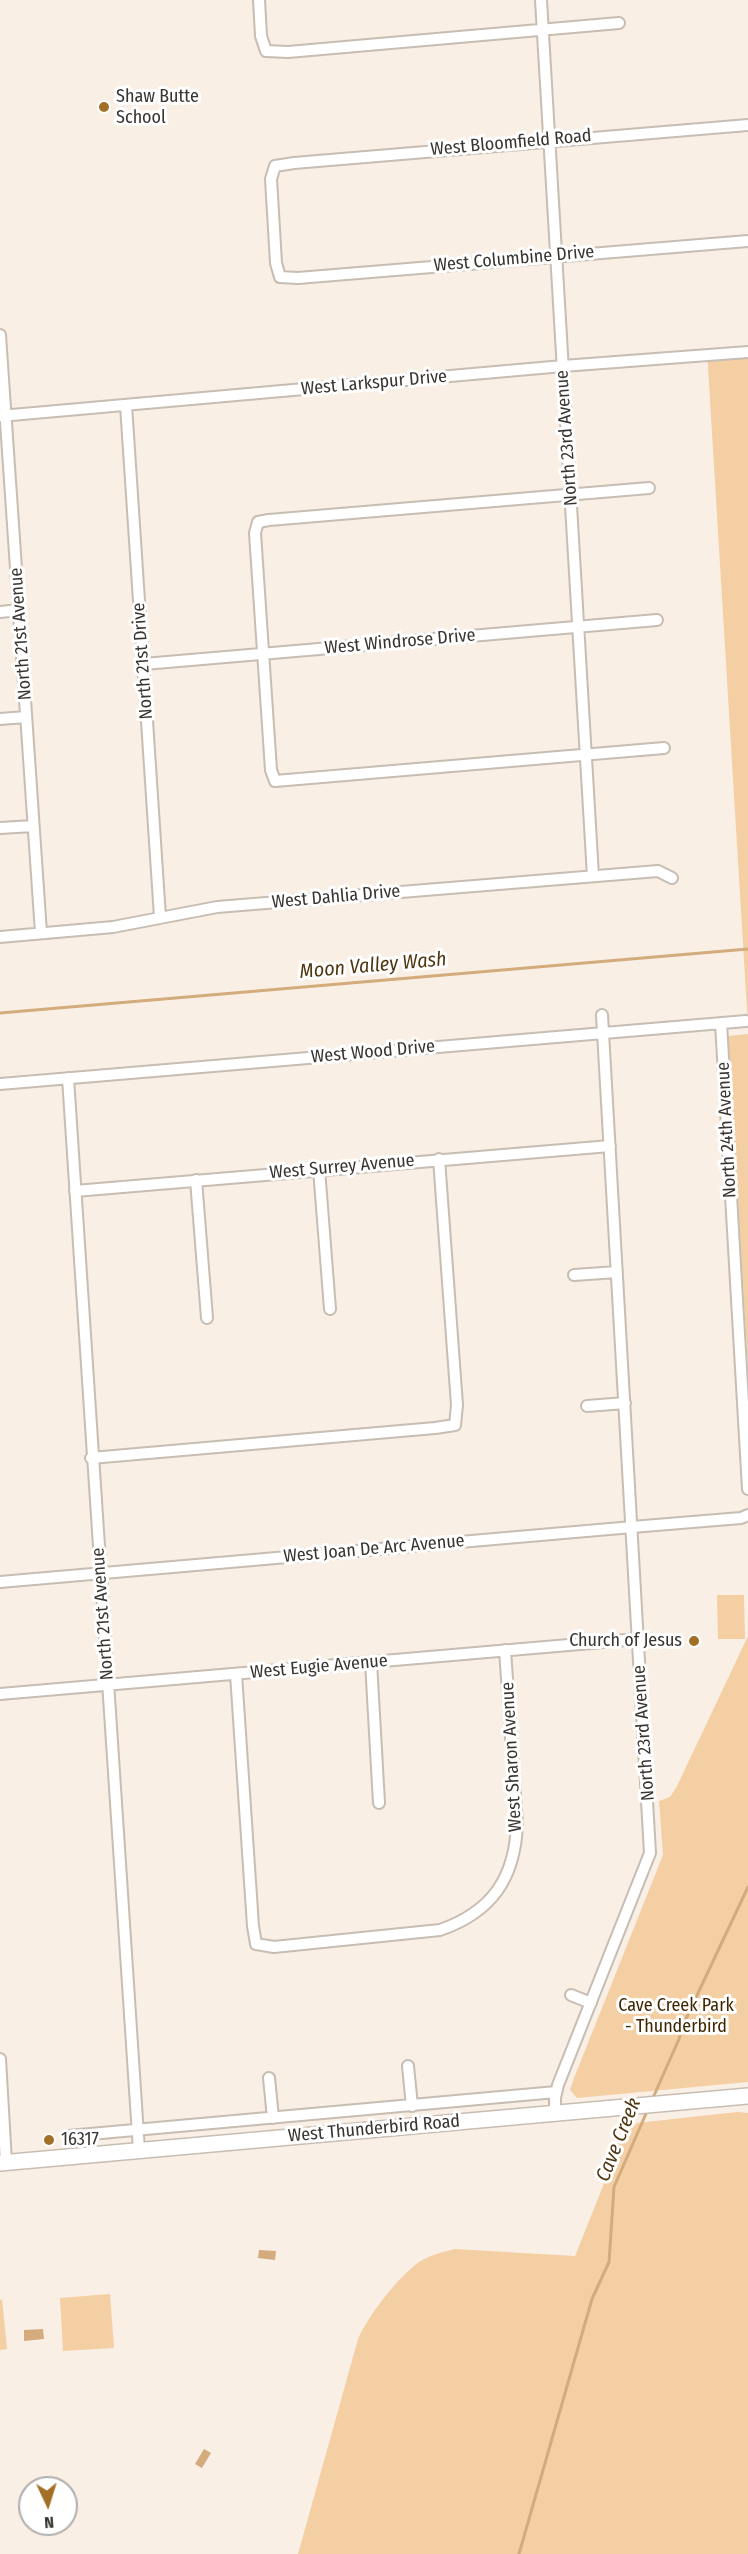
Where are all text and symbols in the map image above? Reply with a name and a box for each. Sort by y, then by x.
place label: Shaw Butte School [116,86,199,128]
marker: Shaw Butte School [97,100,111,114]
street label: West Bloomfield Road [430,125,592,161]
street label: West Columbine Drive [433,241,595,277]
street label: West Larkspur Drive [300,366,448,400]
street label: North 23rd Avenue [551,369,583,507]
street label: North 21st Avenue [6,567,36,701]
street label: North 21st Drive [128,602,158,720]
street label: West Windrose Drive [324,625,476,659]
street label: West Dahlia Drive [271,881,401,913]
water label: Moon Valley Wash [299,948,447,984]
street label: West Wood Drive [310,1036,436,1068]
street label: North 24th Avenue [713,1061,741,1199]
street label: West Surrey Avenue [269,1150,415,1184]
street label: West Joan De Arc Avenue [283,1530,465,1568]
street label: North 21st Avenue [88,1547,118,1681]
place label: Church of Jesus [569,1630,682,1652]
marker: Church of Jesus [687,1634,701,1648]
street label: West Eugie Avenue [249,1650,389,1684]
street label: North 23rd Avenue [628,1664,660,1802]
street label: West Sharon Avenue [497,1681,527,1833]
park label: Cave Creek Park - Thunderbird [618,1995,734,2038]
water label: Cave Creek [591,2095,647,2185]
street label: West Thunderbird Road [287,2111,461,2147]
place label: 16317 [61,2129,99,2151]
marker: 16317 [42,2133,56,2147]
north arrow [18,2476,78,2536]
text: N [44,2513,55,2532]

